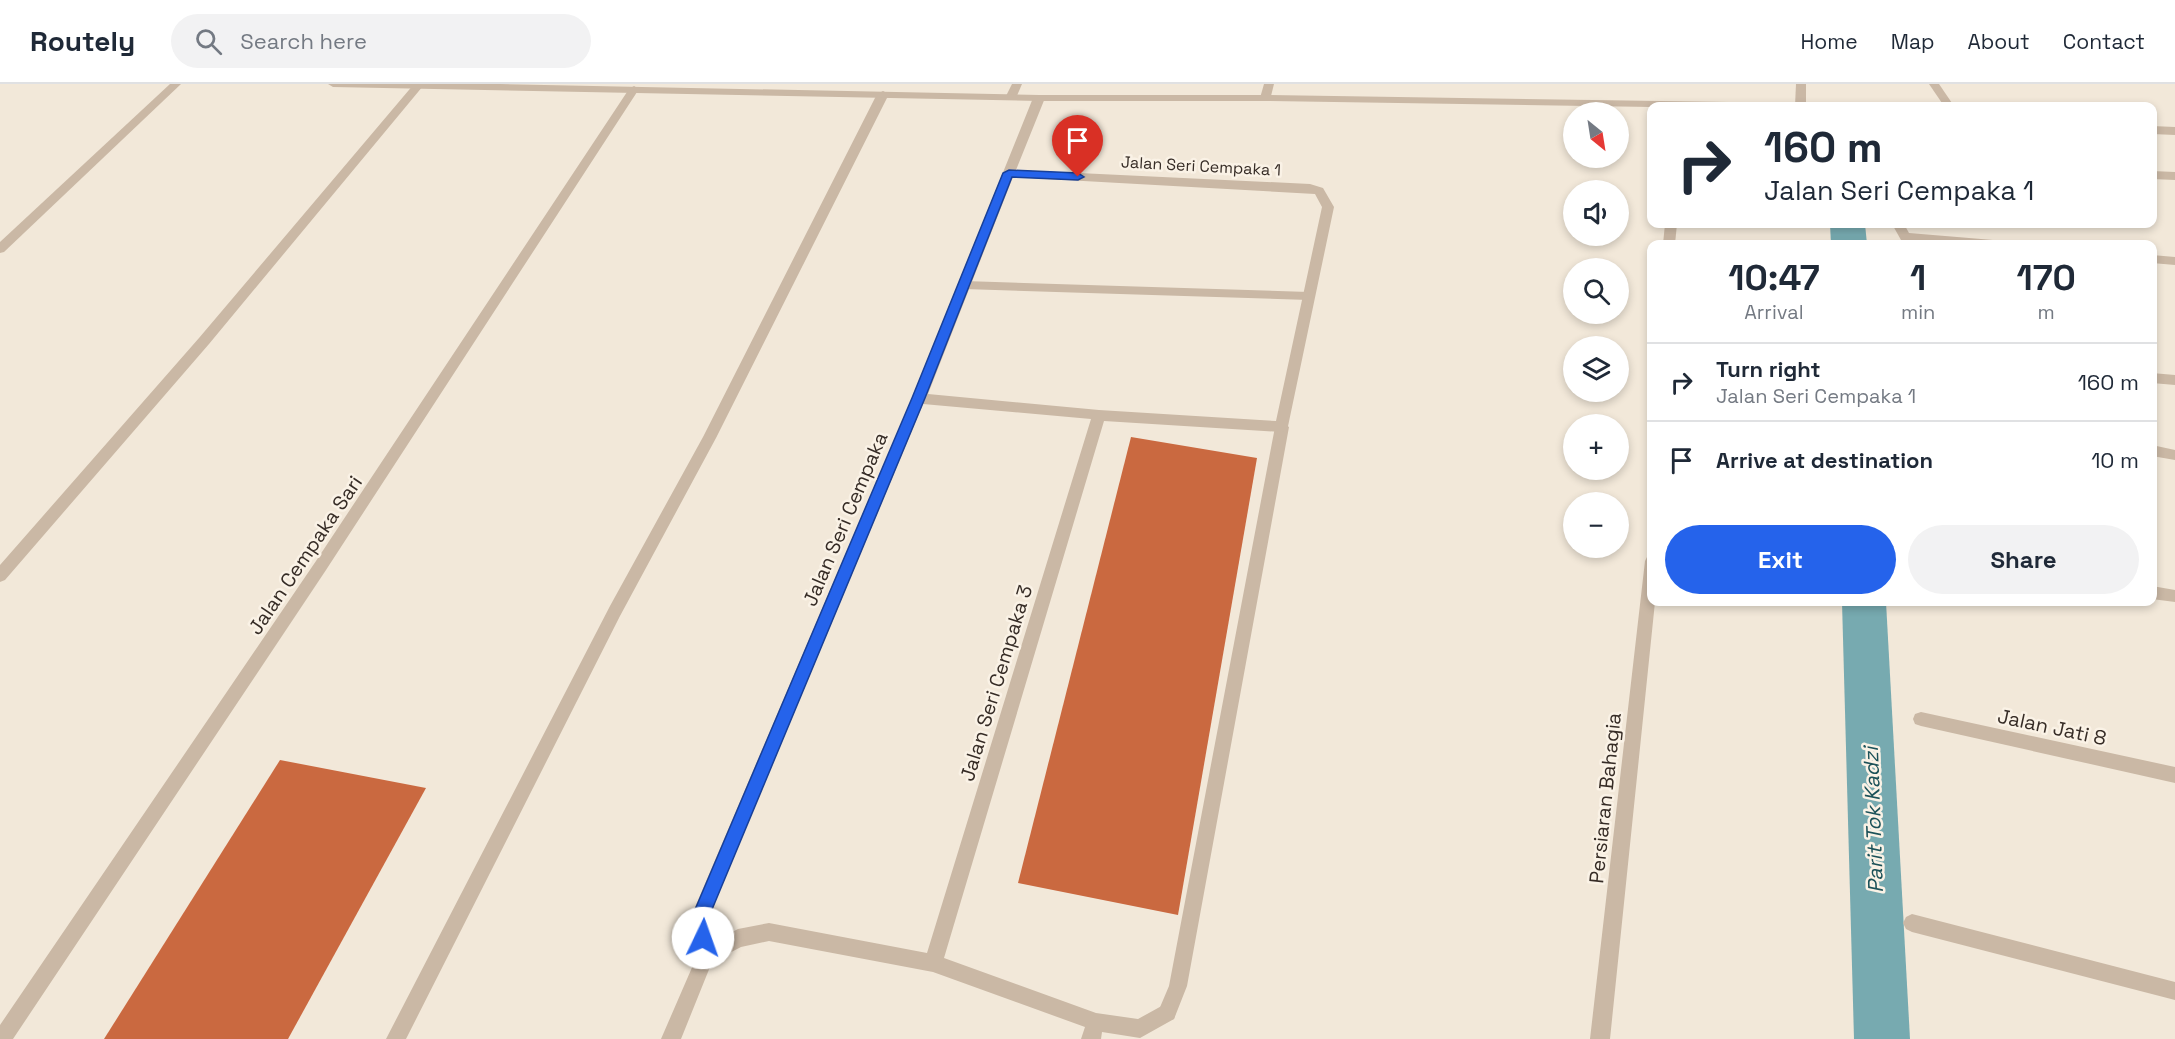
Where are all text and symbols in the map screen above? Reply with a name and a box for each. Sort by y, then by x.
search box [171,14,591,68]
text: Routely [30,23,135,59]
icon: search [192,25,225,58]
text: Search here [240,27,367,55]
text: Home [1800,28,1858,55]
text: Map [1891,28,1935,55]
text: About [1968,28,2030,55]
text: Contact [2063,28,2145,55]
north arrow [1563,102,1629,168]
map controls [1563,102,1629,558]
pin [1052,115,1103,177]
text: 160 m [1764,121,1883,174]
icon: arrive [1061,124,1094,157]
icon: right [1665,126,1743,204]
street label: Jalan Seri Cempaka 1 [1121,151,1281,181]
text: Jalan Seri Cempaka 1 [1764,173,2034,208]
button: sound [1563,180,1629,246]
text: 10:47 [1728,255,1820,301]
text: 1 [1910,255,1926,301]
text: 170 [2016,255,2076,301]
button: search [1563,258,1629,324]
text: Arrival [1744,299,1804,325]
text: min [1901,299,1935,325]
text: m [2038,299,2055,325]
button: layers [1563,336,1629,402]
text: Turn right [1716,355,1821,383]
icon: right [1665,366,1698,399]
text: 160 m [2078,368,2139,396]
text: Jalan Seri Cempaka 1 [1716,383,1916,409]
button: + [1563,414,1629,480]
street label: Jalan Seri Cempaka [797,428,893,610]
icon: arrive [1665,444,1698,477]
text: Arrive at destination [1716,446,1933,474]
text: 10 m [2091,446,2139,474]
street label: Jalan Cempaka Sari [242,471,368,639]
button: − [1563,492,1629,558]
button: Exit [1665,525,1896,594]
button: Share [1908,525,2139,594]
street label: Jalan Seri Cempaka 3 [954,582,1038,784]
street label: Jalan Jati 8 [1995,703,2109,751]
street label: Persiaran Bahagia [1583,711,1627,885]
water label: Parit Tok Kadzi [1857,744,1889,894]
position arrow [671,906,735,970]

